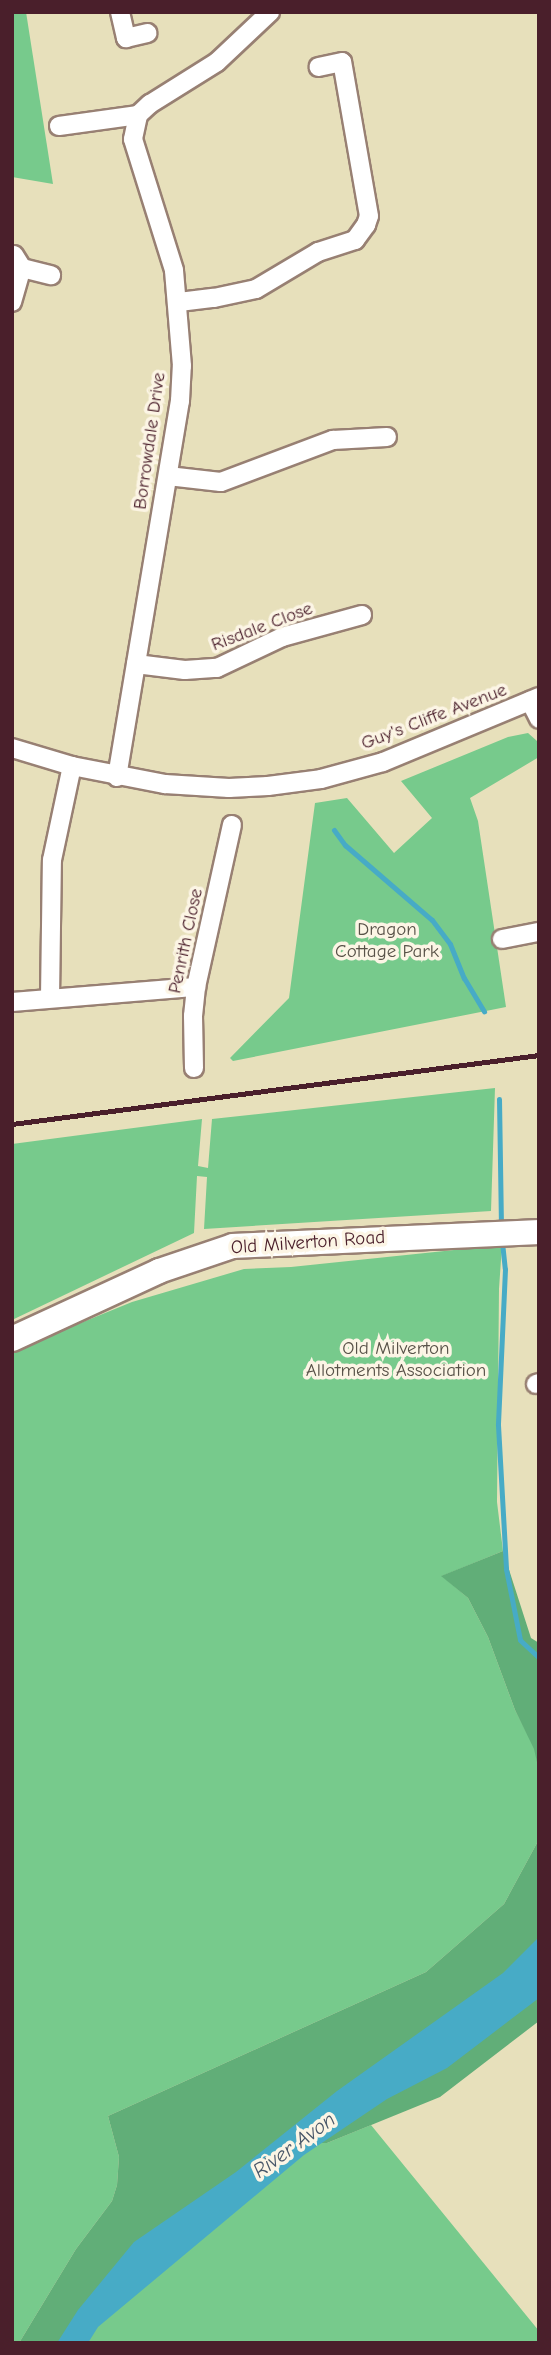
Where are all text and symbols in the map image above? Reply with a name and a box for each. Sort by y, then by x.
street label: Borrowdale Drive [129,371,171,511]
street label: Risdale Close [208,597,316,657]
street label: Guy's Cliffe Avenue [358,679,510,755]
street label: Penrith Close [164,886,208,996]
park label: Dragon Cottage Park [335,919,439,963]
street label: Old Milverton Road [230,1226,386,1260]
park label: Old Milverton Allotments Association [306,1338,486,1382]
water label: River Avon [248,2107,340,2183]

